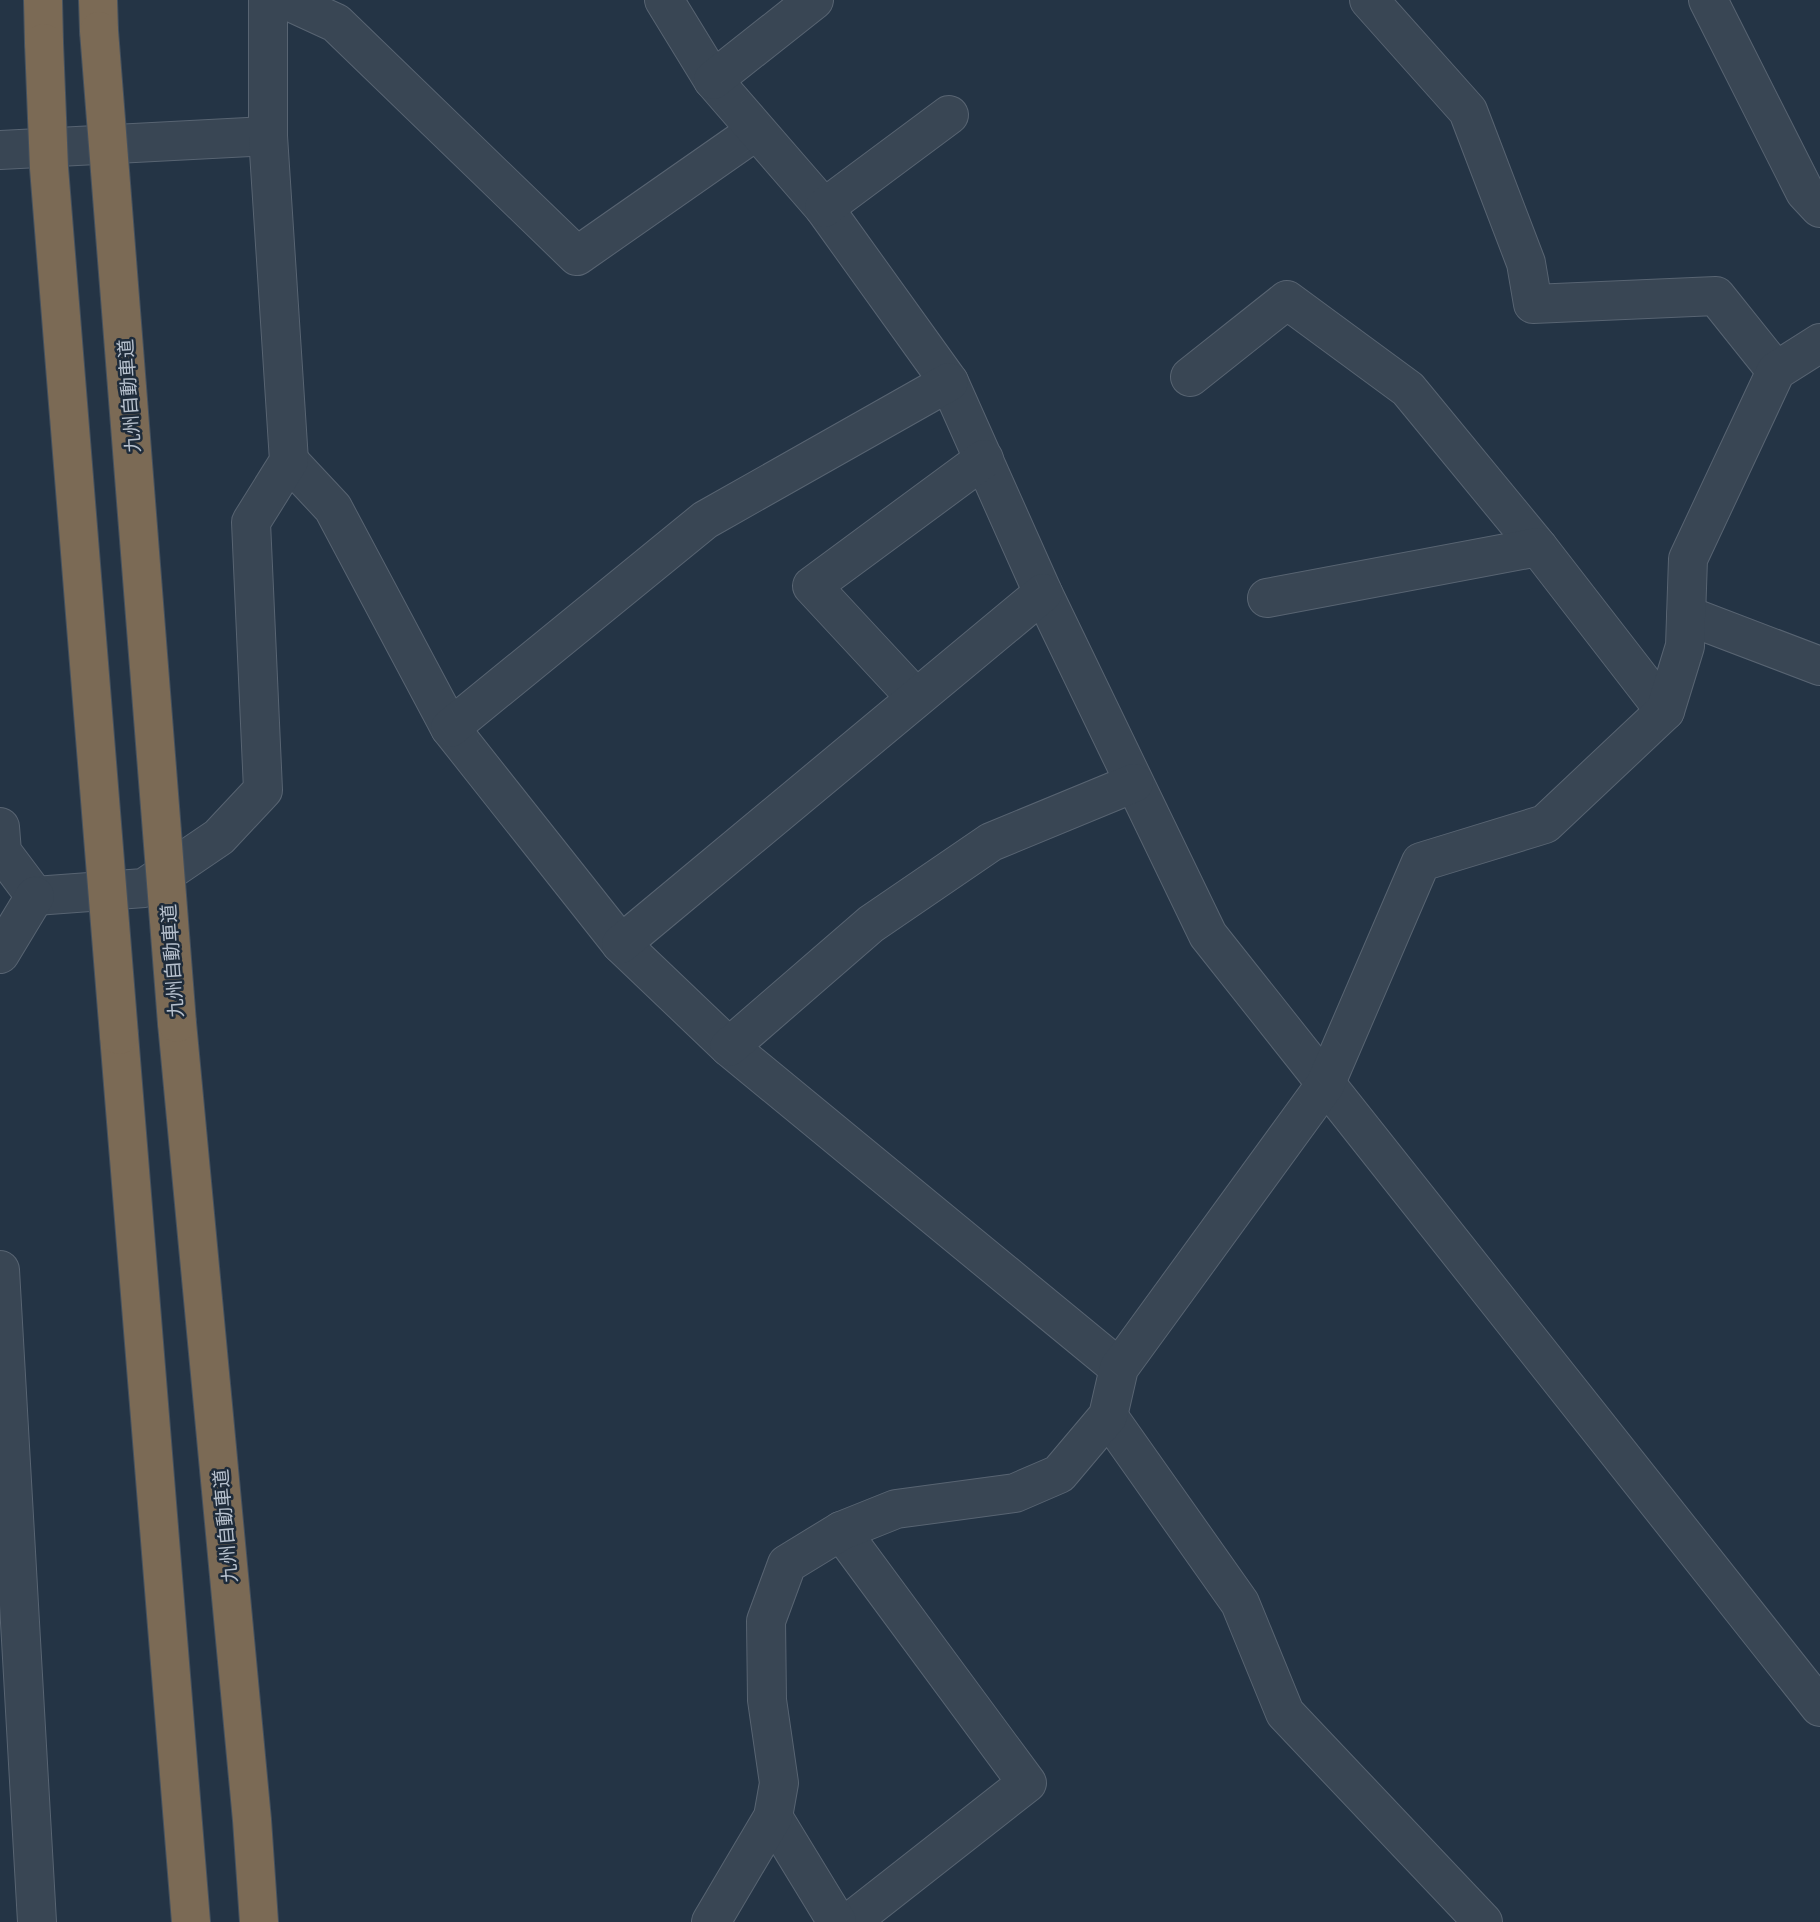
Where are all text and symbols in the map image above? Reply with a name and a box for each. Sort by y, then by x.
street label: 九州自動車道 [114,338,144,454]
street label: 九州自動車道 [157,903,187,1019]
street label: 九州自動車道 [209,1468,241,1584]

